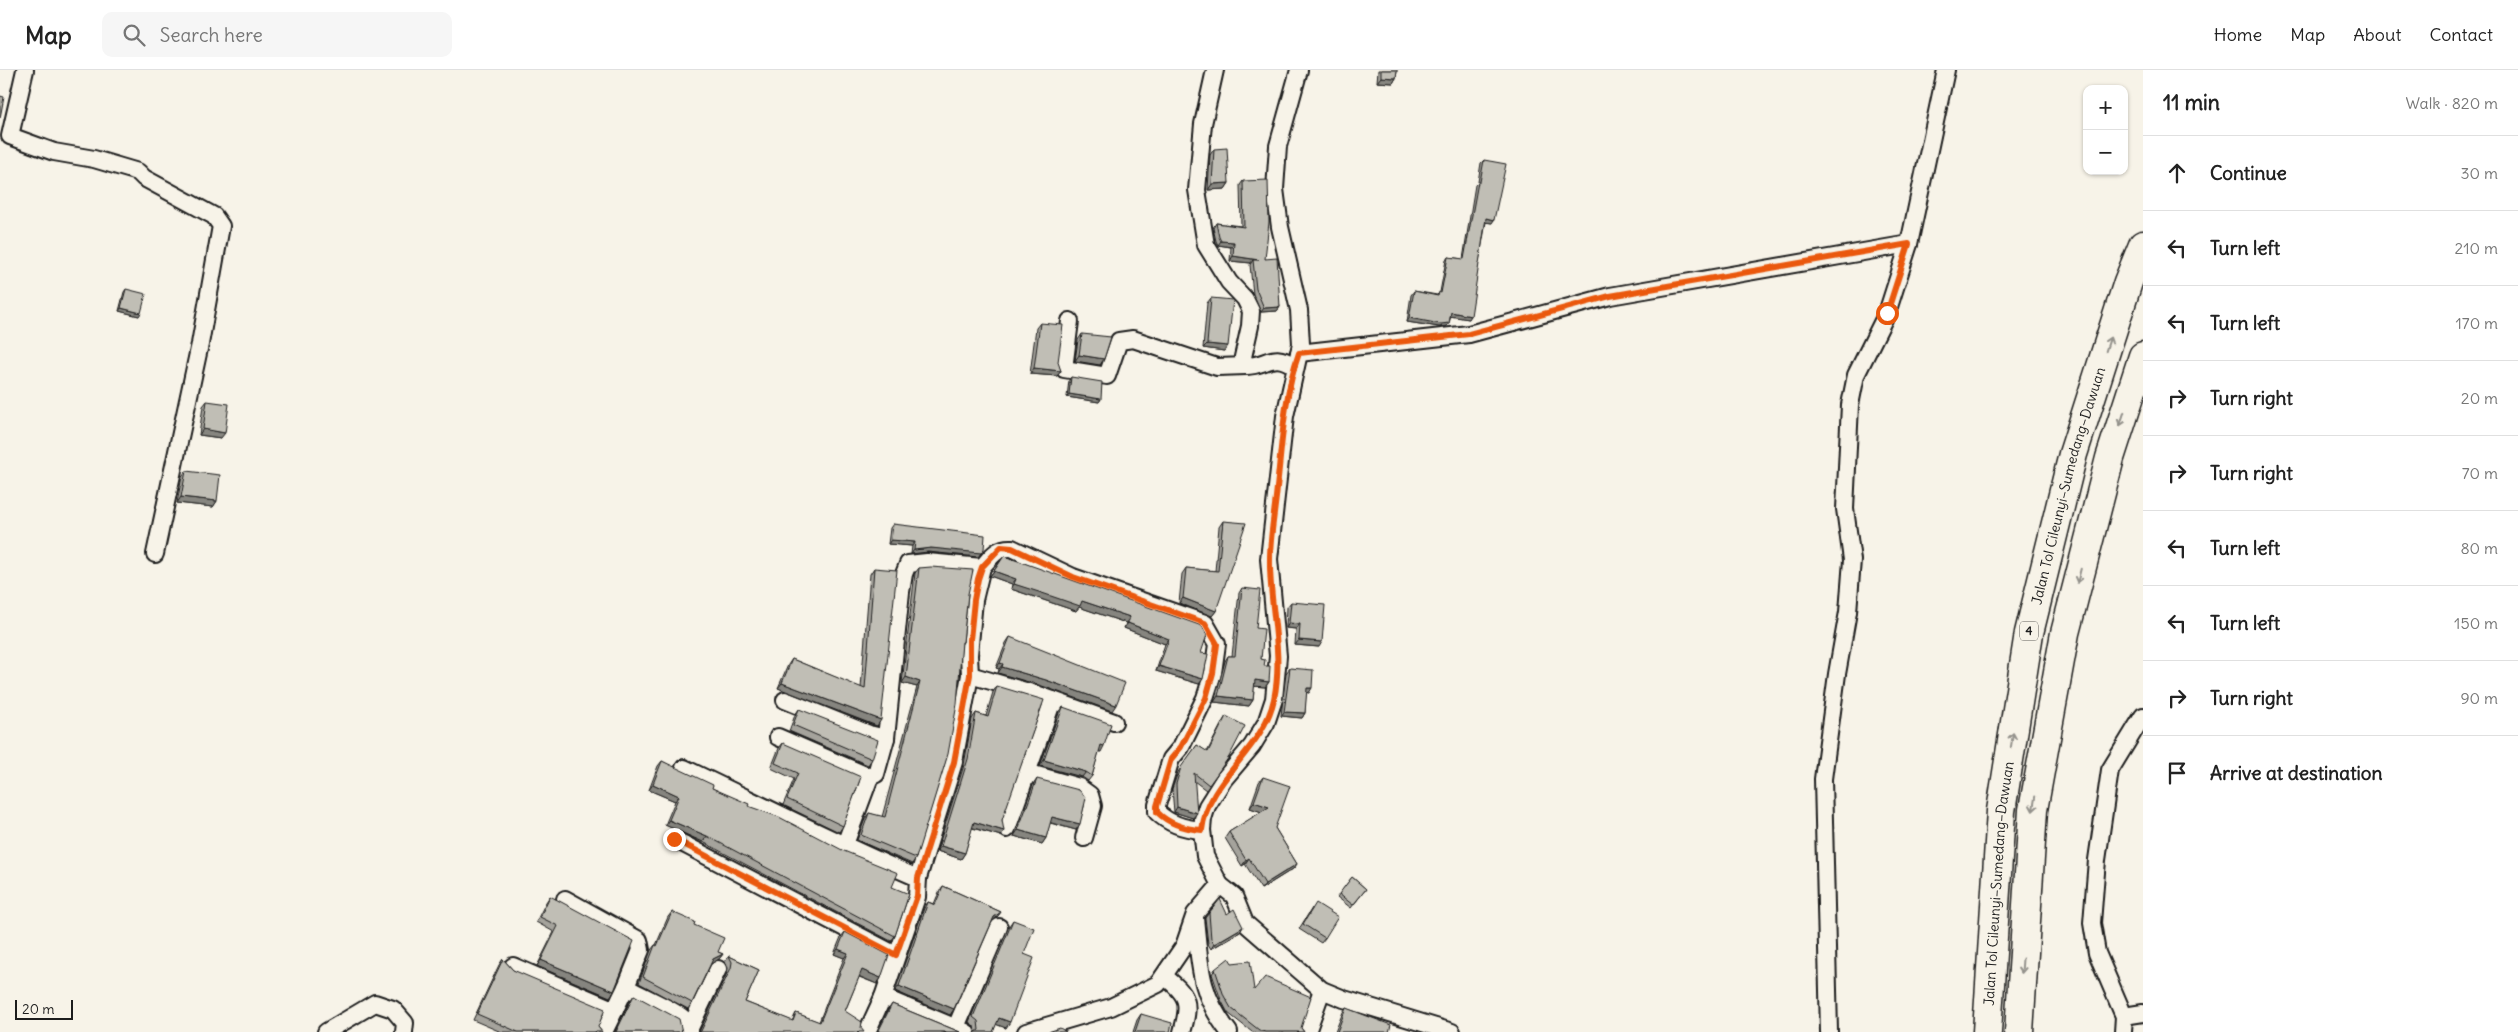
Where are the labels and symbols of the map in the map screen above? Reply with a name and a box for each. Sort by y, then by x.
route start [1876,302,1899,325]
one-way arrow [2104,337,2113,353]
street label: Jalan Tol Cileunyi–Sumedang–Dawuan [2027,365,2109,606]
one-way arrow [2117,411,2127,427]
one-way arrow [2074,567,2084,583]
road number: 4 [2020,622,2038,640]
one-way arrow [2008,732,2018,748]
street label: Jalan Tol Cileunyi–Sumedang–Dawuan [1980,760,2018,1006]
one-way arrow [2029,795,2039,811]
route end [663,828,686,851]
one-way arrow [2017,957,2026,973]
scale bar [15,997,72,1020]

